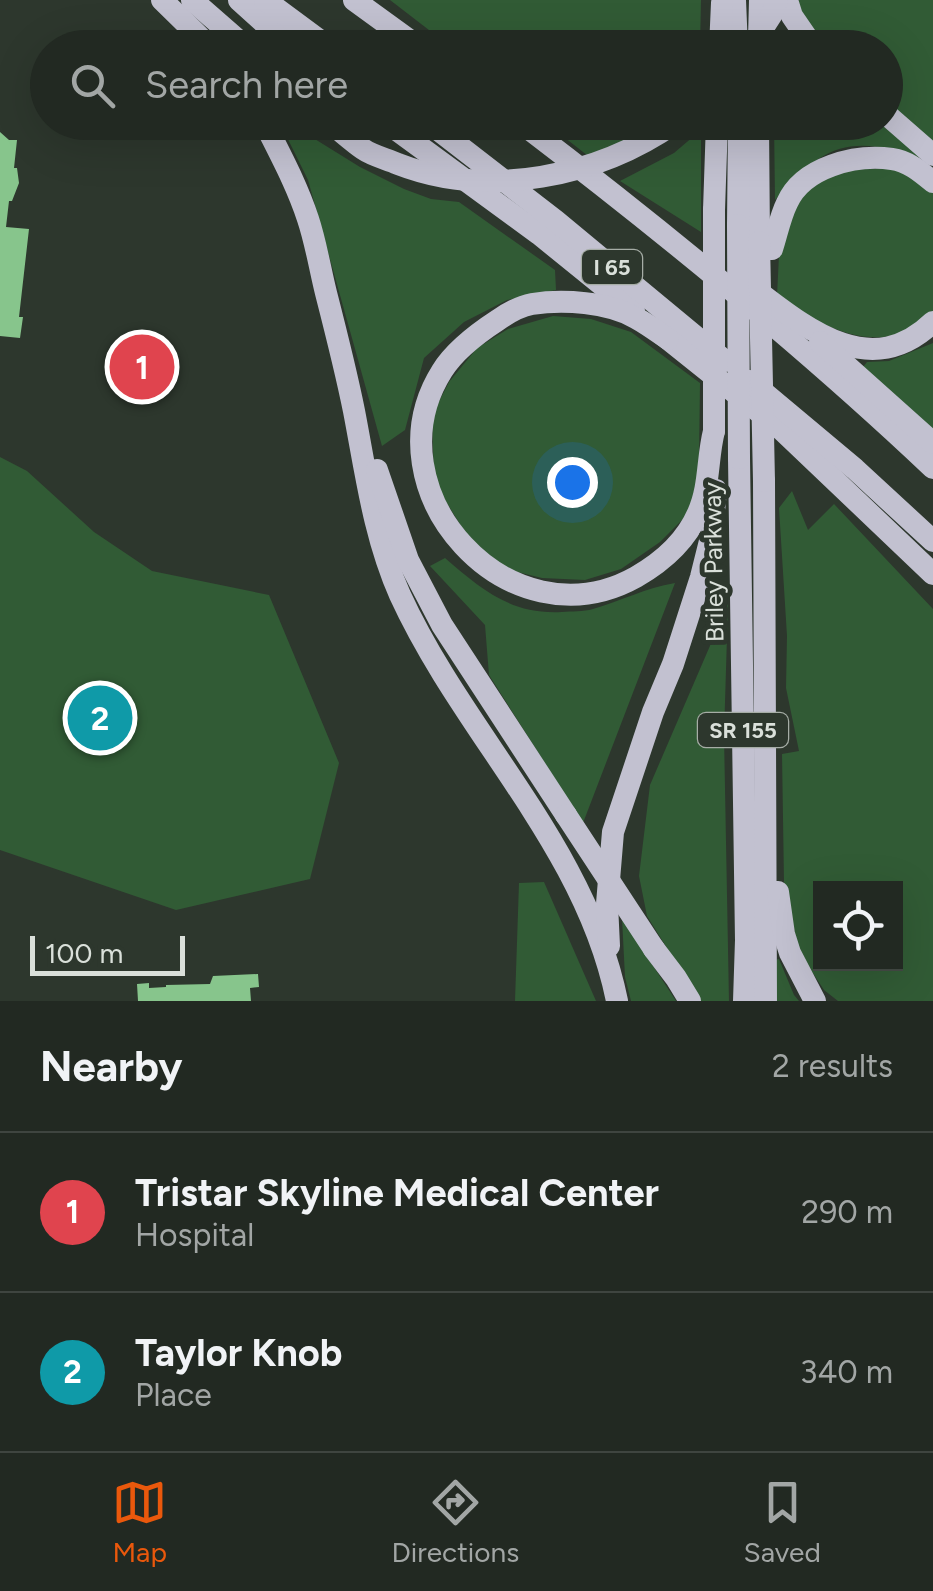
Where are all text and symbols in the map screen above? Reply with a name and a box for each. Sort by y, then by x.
search box [30,30,903,140]
icon: search [65,58,120,113]
text: Search here [145,62,348,108]
road number: I 65 [582,250,642,284]
pin: 1 [110,330,174,404]
your location [547,457,598,508]
street label: Briley Parkway [697,482,729,642]
pin: 2 [68,680,132,756]
road number: SR 155 [698,713,788,747]
map controls [813,881,903,971]
button: locate [813,881,903,971]
scale bar [30,931,185,976]
text: 100 m [45,936,123,970]
text: Nearby [40,1041,182,1092]
text: 2 results [772,1047,893,1085]
text: Tristar Skyline Medical Center [135,1170,659,1216]
text: 1 [66,1193,79,1231]
text: 290 m [801,1193,893,1231]
text: Hospital [135,1216,254,1254]
text: Taylor Knob [135,1330,343,1376]
text: 2 [63,1353,82,1391]
text: 340 m [800,1353,893,1391]
text: Place [135,1376,212,1414]
tab: Map [112,1475,167,1569]
tab: Directions [392,1475,519,1569]
tab: Saved [744,1475,821,1569]

